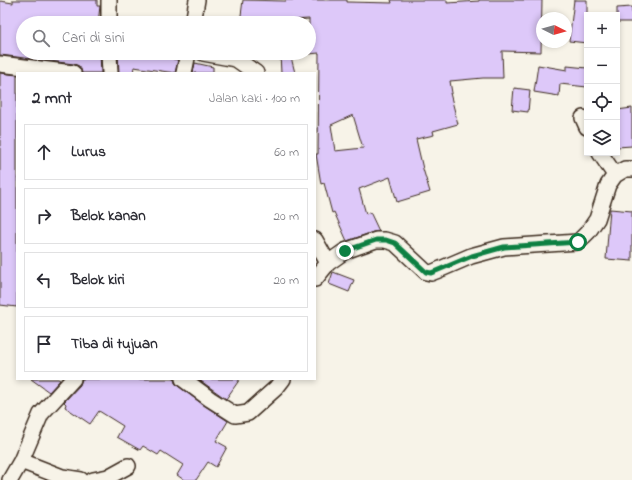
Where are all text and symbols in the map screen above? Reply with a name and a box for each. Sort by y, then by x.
north arrow [536,12,572,48]
map controls [584,12,620,156]
button: + [584,12,620,48]
search box [16,16,316,60]
icon: search [30,27,52,49]
text: Cari di sini [62,27,125,49]
button: − [584,48,620,84]
button: locate [584,84,620,120]
text: 2 mnt [32,86,72,111]
text: Jalan kaki · 100 m [209,89,300,108]
button: layers [584,120,620,156]
icon: ahead [33,141,55,163]
text: Lurus [71,141,106,163]
text: 60 m [274,143,299,162]
icon: right [33,205,55,227]
text: Belok kanan [71,205,146,227]
text: 20 m [274,207,299,226]
route start [569,233,587,251]
route end [336,242,354,260]
icon: left [33,269,55,291]
text: Belok kiri [71,269,125,291]
text: 20 m [274,271,299,290]
icon: arrive [33,333,55,355]
text: Tiba di tujuan [71,333,158,355]

